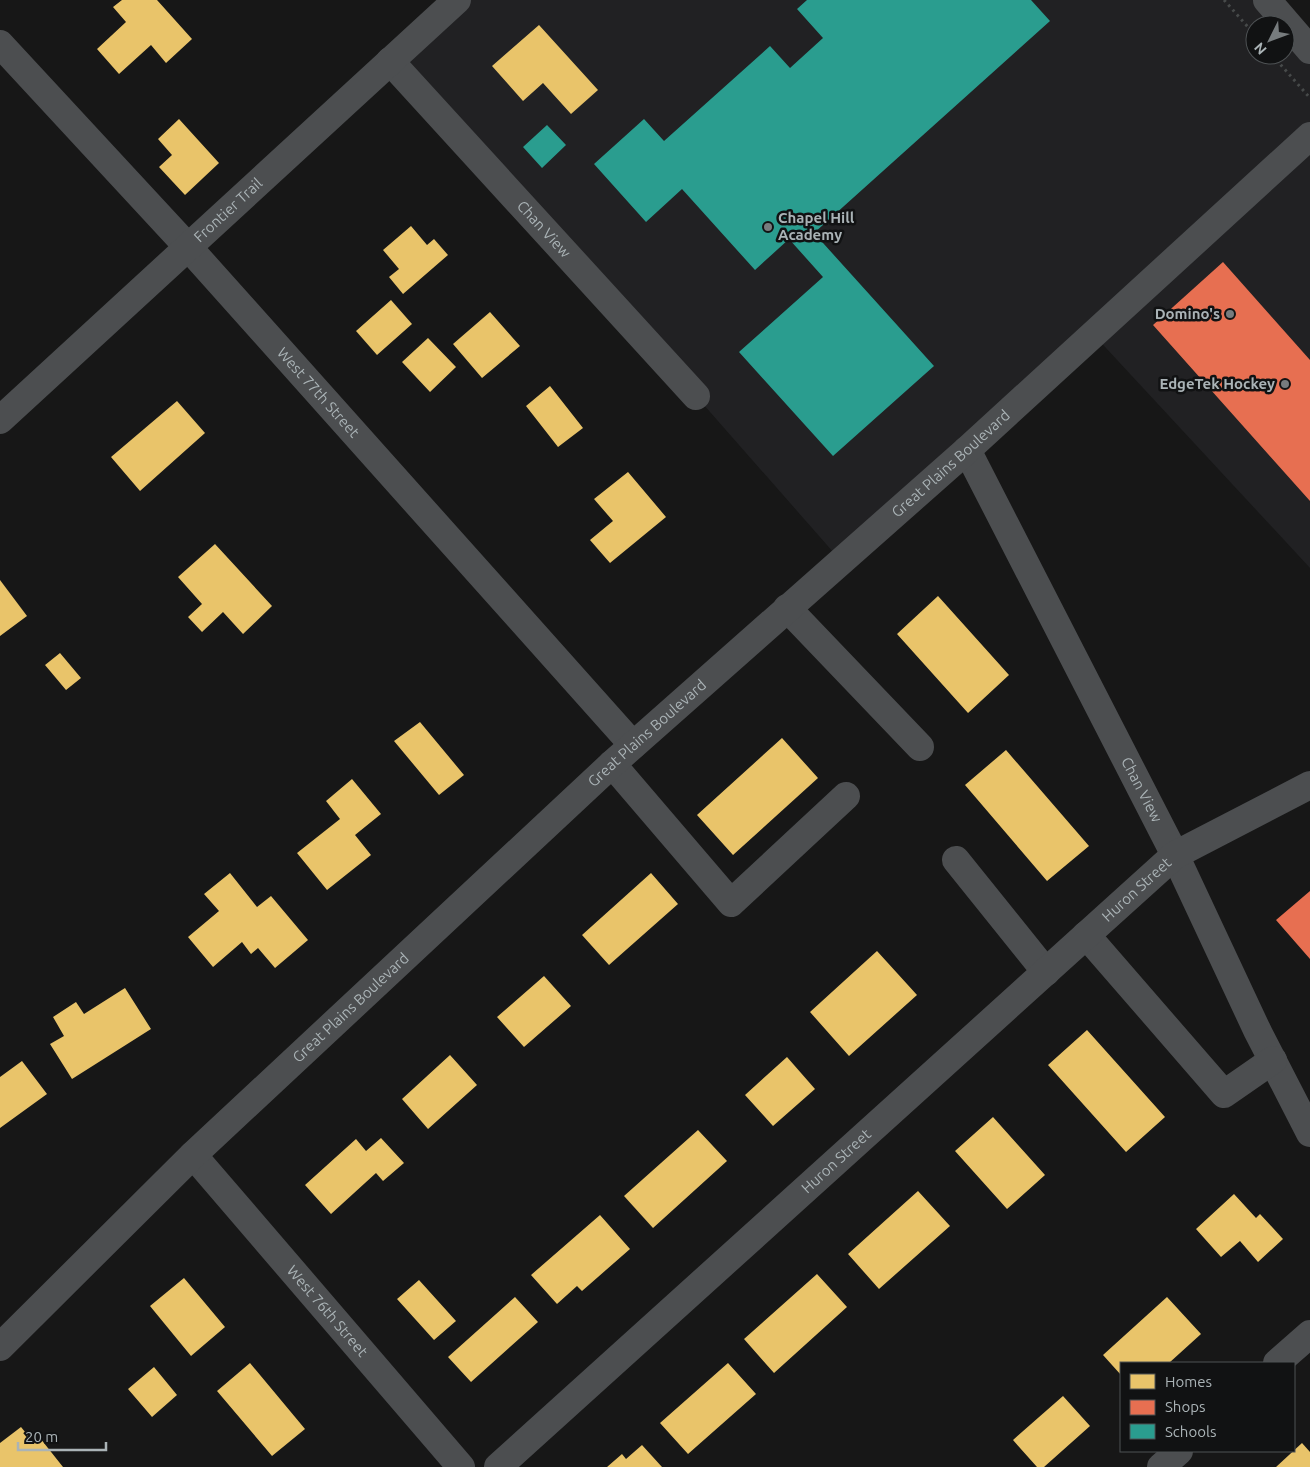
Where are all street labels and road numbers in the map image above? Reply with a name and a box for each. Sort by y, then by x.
street label: Frontier Trail [190,174,266,245]
street label: Chan View [514,197,575,261]
street label: West 77th Street [274,344,363,441]
street label: Great Plains Boulevard [888,406,1013,521]
street label: Great Plains Boulevard [584,676,709,790]
street label: Chan View [1118,754,1166,825]
street label: Huron Street [1098,854,1175,925]
street label: Great Plains Boulevard [289,949,412,1066]
street label: Huron Street [798,1125,874,1196]
street label: West 76th Street [284,1262,371,1360]

